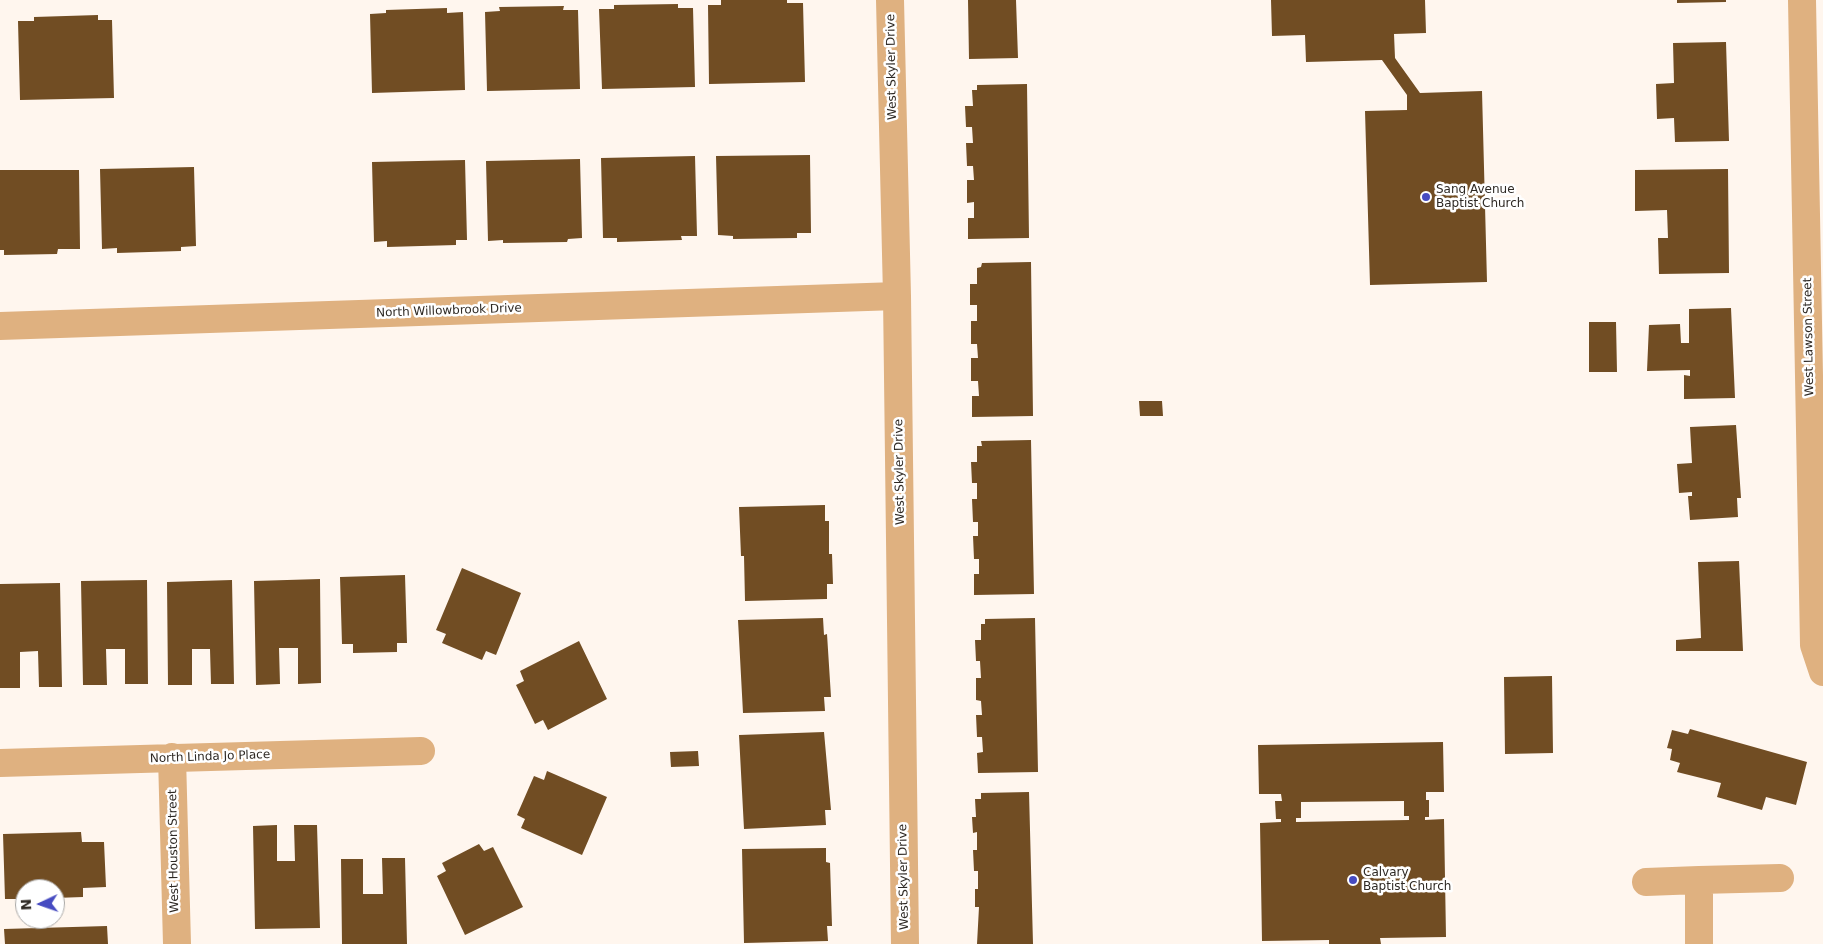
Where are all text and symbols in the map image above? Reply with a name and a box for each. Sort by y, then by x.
street label: West Skyler Drive [884,14,900,120]
place label: Sang Avenue Baptist Church [1436,183,1524,211]
marker: Sang Avenue Baptist Church [1420,191,1432,203]
street label: West Lawson Street [1801,278,1817,396]
street label: North Willowbrook Drive [376,301,522,321]
street label: West Skyler Drive [892,419,908,525]
street label: North Linda Jo Place [150,748,270,766]
street label: West Houston Street [166,789,182,913]
street label: West Skyler Drive [896,824,912,930]
place label: Calvary Baptist Church [1363,866,1451,894]
marker: Calvary Baptist Church [1347,874,1359,886]
north arrow [15,879,65,929]
text: N [18,898,34,911]

